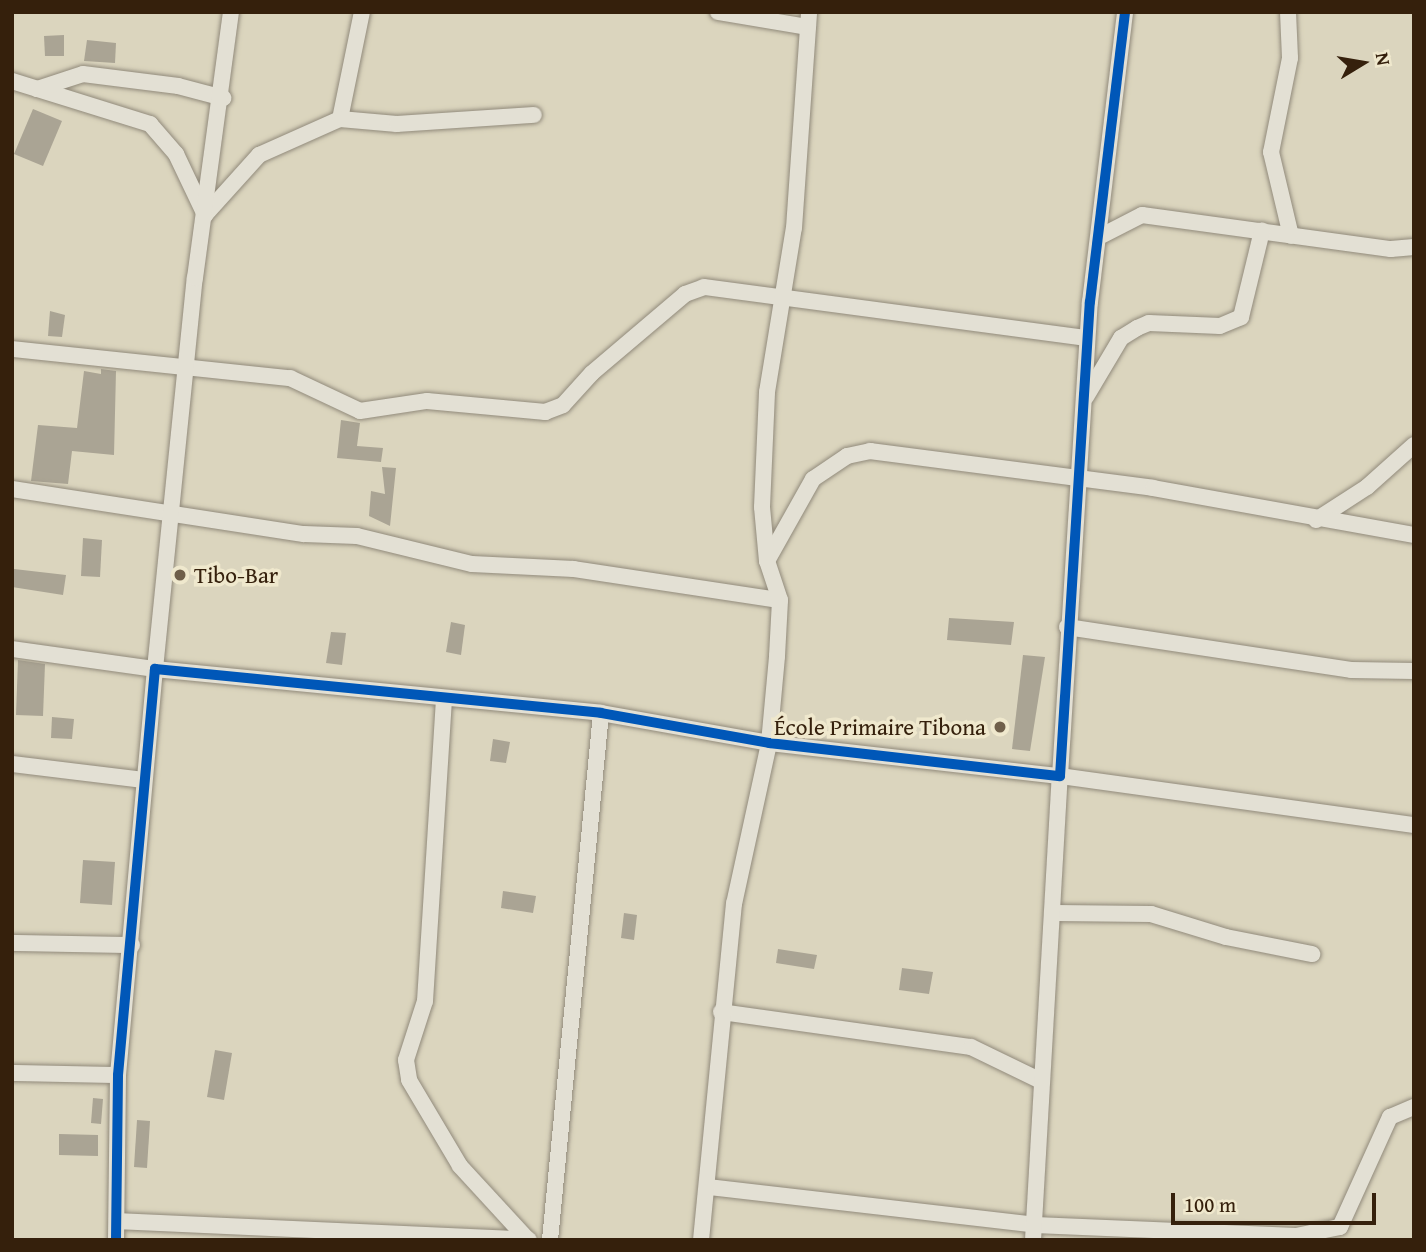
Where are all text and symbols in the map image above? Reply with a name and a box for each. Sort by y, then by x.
north arrow [1328,28,1398,98]
text: N [1369,50,1399,68]
place label: Tibo-Bar [194,561,278,589]
marker: Tibo-Bar [172,567,188,583]
place label: École Primaire Tibona [774,713,986,741]
marker: École Primaire Tibona [992,719,1008,735]
scale bar [1174,1178,1379,1222]
text: 100 m [1184,1189,1236,1220]

